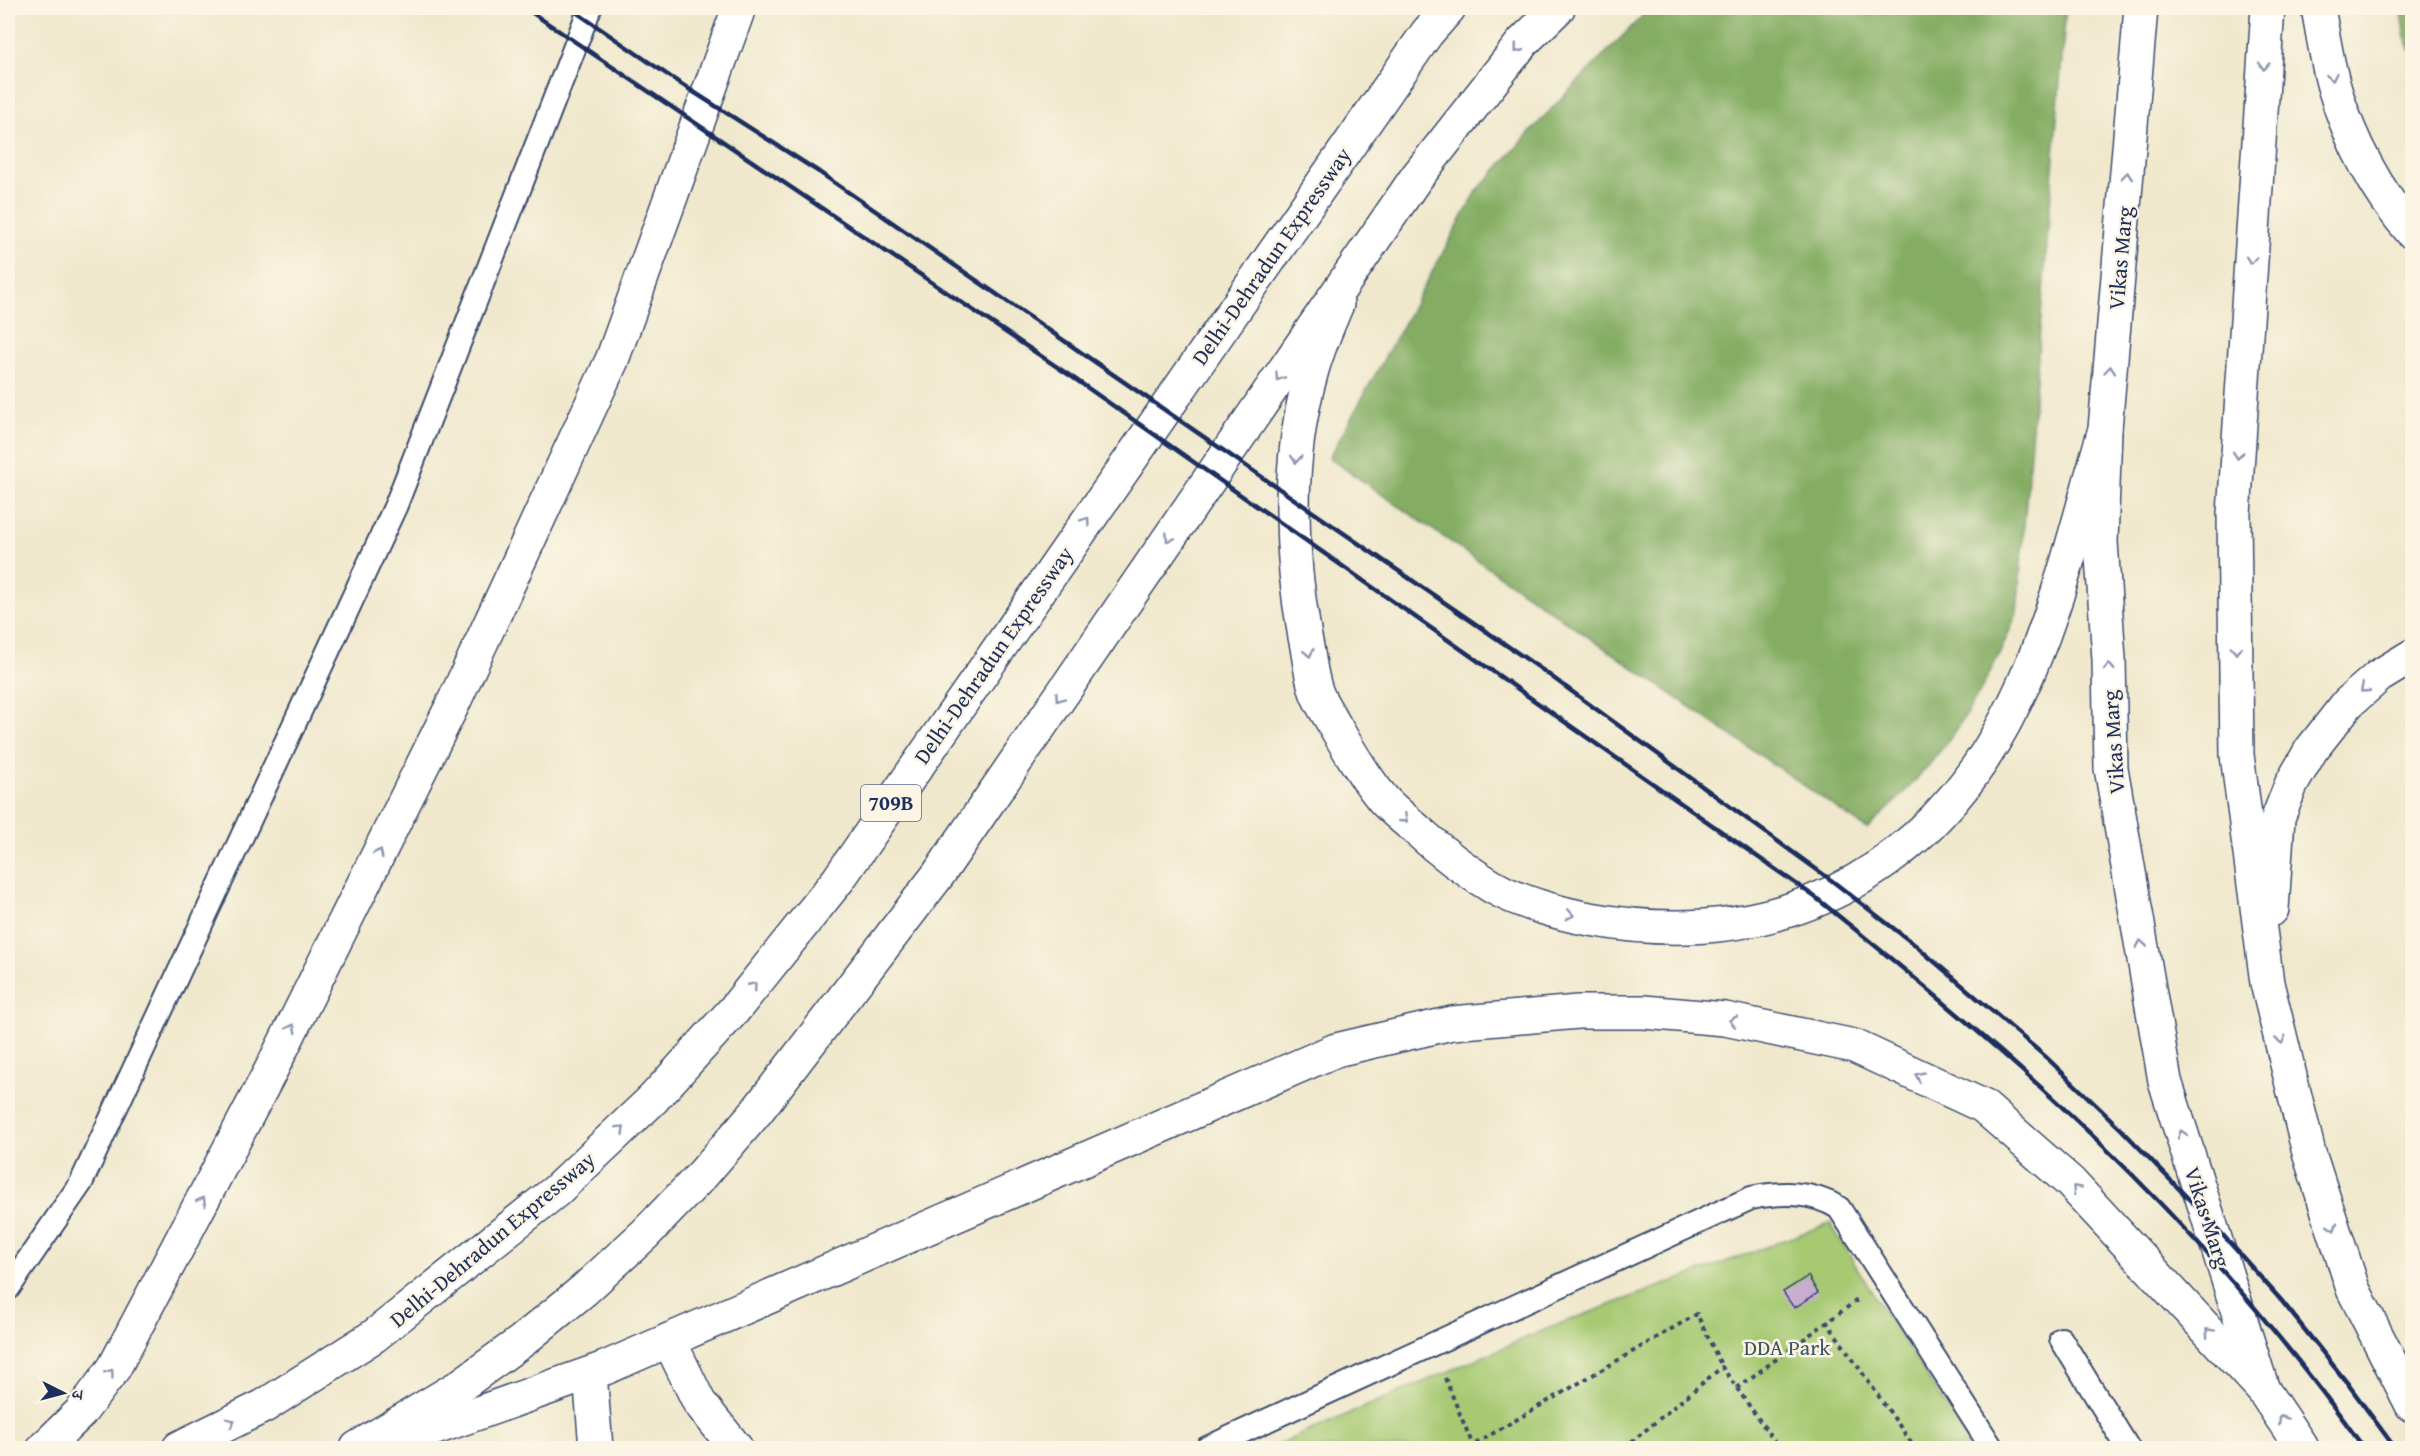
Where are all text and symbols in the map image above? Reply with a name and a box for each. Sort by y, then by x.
one-way arrow [1514,43,1525,54]
one-way arrow [2258,61,2271,70]
one-way arrow [2325,72,2338,82]
street label: Delhi-Dehradun Expressway [1183,141,1359,371]
one-way arrow [2120,172,2133,181]
street label: Vikas Marg [2100,205,2140,311]
one-way arrow [2245,256,2258,265]
one-way arrow [2103,366,2116,375]
one-way arrow [1275,370,1286,381]
one-way arrow [2232,451,2245,460]
one-way arrow [1290,455,1303,464]
one-way arrow [1079,516,1090,527]
one-way arrow [1165,531,1176,542]
street label: Delhi-Dehradun Expressway [905,540,1081,770]
one-way arrow [2230,645,2242,654]
one-way arrow [1302,648,1314,658]
one-way arrow [2102,663,2115,672]
one-way arrow [2360,682,2371,693]
street label: Vikas Marg [2093,689,2133,795]
one-way arrow [1055,692,1066,703]
road number: 709B [861,785,921,821]
one-way arrow [1397,812,1408,823]
one-way arrow [371,849,383,860]
one-way arrow [1565,908,1575,921]
one-way arrow [2135,939,2148,949]
one-way arrow [745,982,756,993]
one-way arrow [1729,1015,1739,1028]
one-way arrow [284,1023,296,1034]
one-way arrow [2274,1034,2286,1045]
one-way arrow [1915,1072,1926,1084]
one-way arrow [613,1126,624,1137]
one-way arrow [2176,1129,2189,1140]
street label: Delhi-Dehradun Expressway [382,1143,602,1335]
street label: Vikas Marg [2177,1163,2239,1272]
one-way arrow [2072,1185,2083,1195]
one-way arrow [195,1197,206,1207]
one-way arrow [2326,1221,2339,1232]
one-way arrow [2205,1328,2216,1338]
park label: DDA Park [1744,1331,1831,1363]
north arrow [33,1363,93,1423]
one-way arrow [103,1369,114,1380]
text: उ [65,1388,90,1402]
one-way arrow [2278,1415,2290,1425]
one-way arrow [225,1418,236,1430]

